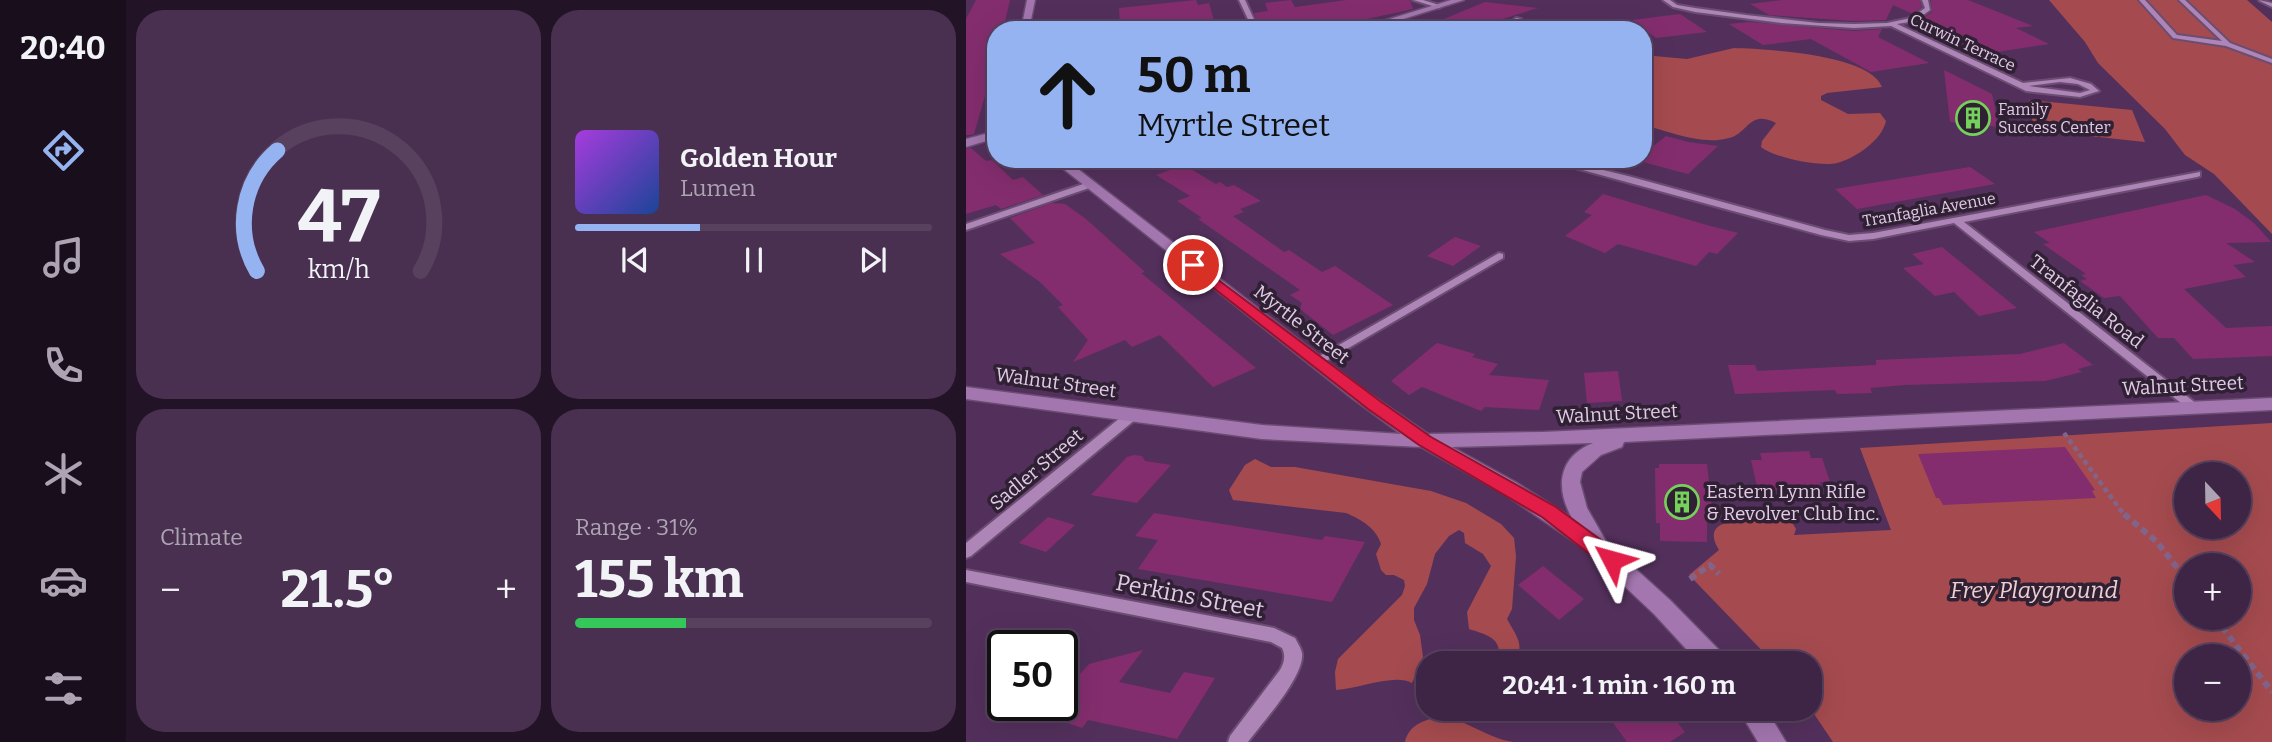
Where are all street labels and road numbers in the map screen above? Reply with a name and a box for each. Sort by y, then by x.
street label: Curwin Terrace [1907,10,2018,75]
street label: Tranfaglia Avenue [1861,188,1997,231]
street label: Tranfaglia Road [2025,250,2148,353]
street label: Myrtle Street [1249,280,1354,369]
street label: Walnut Street [994,363,1118,402]
street label: Walnut Street [2122,371,2245,400]
street label: Walnut Street [1556,399,1679,428]
street label: Sadler Street [985,424,1088,515]
street label: Perkins Street [1114,568,1266,624]

